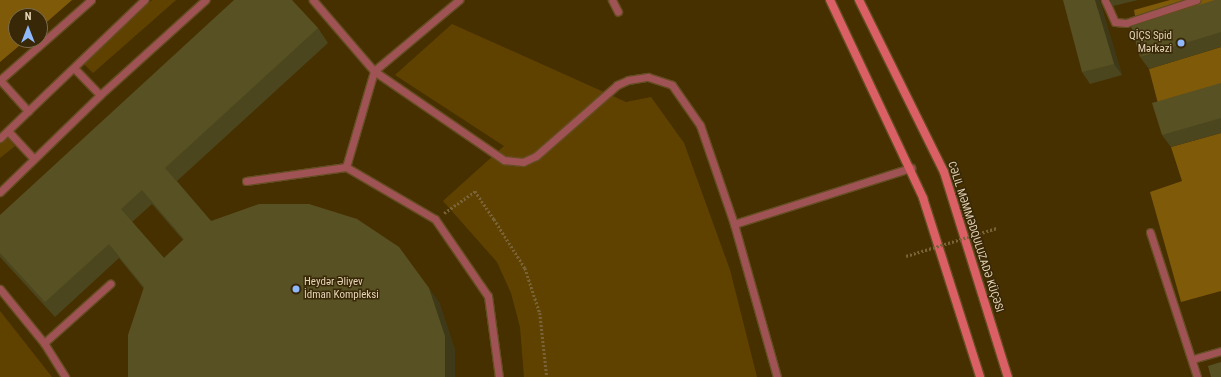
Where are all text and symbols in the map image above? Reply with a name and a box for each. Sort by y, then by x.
north arrow [8,8,48,48]
text: N [25,10,31,23]
place label: QİÇS Spid Mərkəzi [1129,30,1172,56]
marker: QİÇS Spid Mərkəzi [1175,37,1187,49]
street label: CƏLIL MƏMMƏDQULUZADƏ KÜÇƏSI [944,160,1006,314]
place label: Heydər Əliyev İdman Kompleksi [304,276,379,302]
marker: Heydər Əliyev İdman Kompleksi [291,284,301,294]

